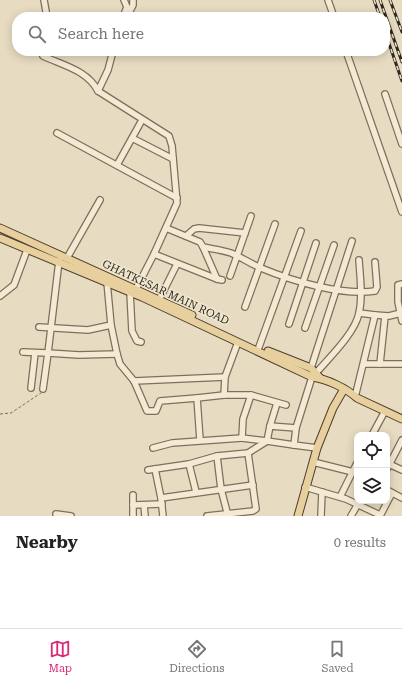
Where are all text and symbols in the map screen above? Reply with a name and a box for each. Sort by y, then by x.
search box [12,12,390,56]
icon: search [26,23,48,45]
text: Search here [58,25,144,43]
street label: GHATKESAR MAIN ROAD [100,257,231,328]
map controls [354,432,390,504]
button: locate [354,432,390,468]
button: layers [354,468,390,504]
text: Nearby [16,532,78,552]
text: 0 results [334,535,386,550]
tab: Map [49,638,72,675]
tab: Directions [169,638,224,675]
tab: Saved [322,638,353,675]

